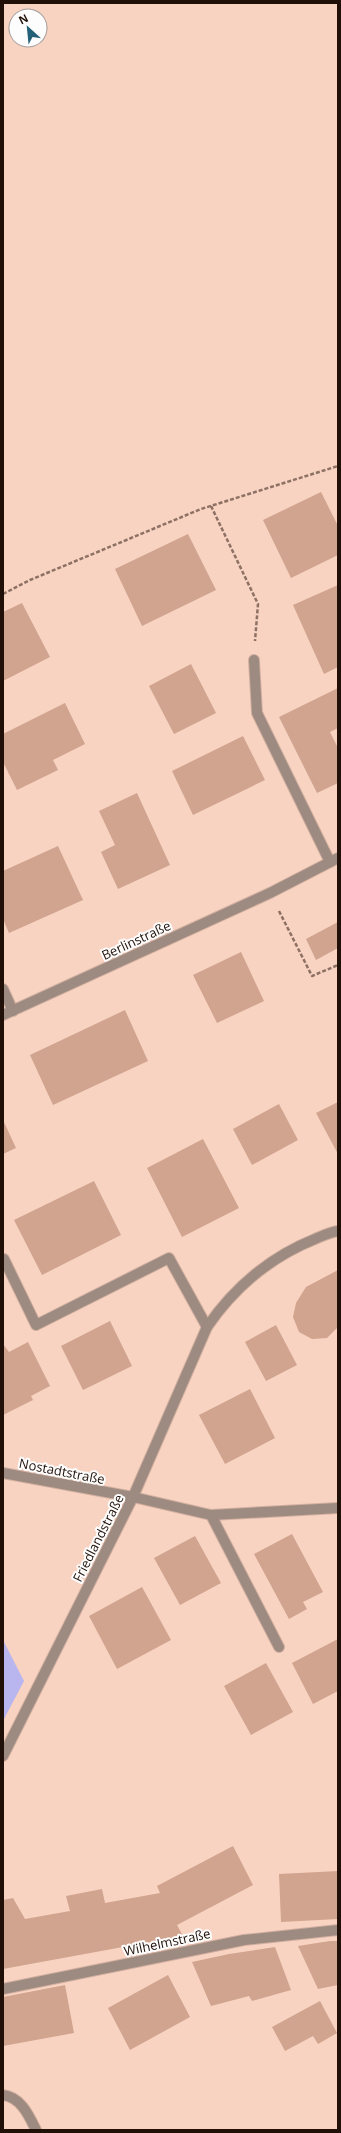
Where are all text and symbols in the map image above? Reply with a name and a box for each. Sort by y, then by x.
north arrow [8,8,48,48]
text: N [16,10,31,27]
street label: Berlinstraße [99,916,173,964]
street label: Nostadtstraße [18,1454,106,1488]
street label: Friedlandstraße [68,1491,128,1585]
street label: Wilhelmstraße [122,1924,212,1960]

